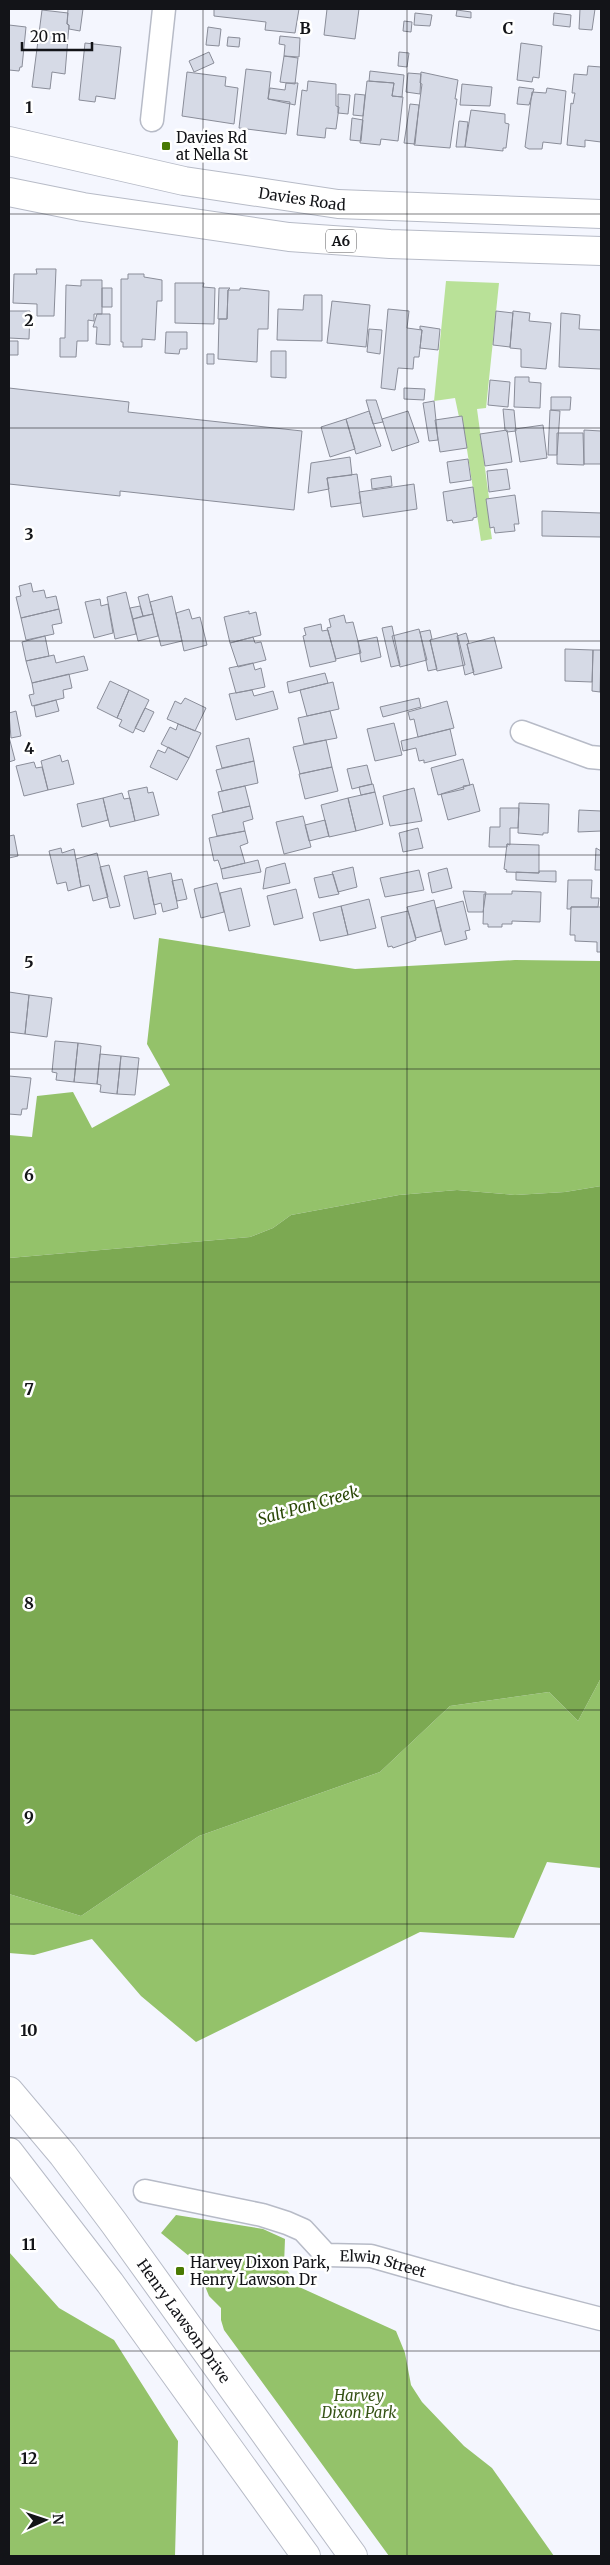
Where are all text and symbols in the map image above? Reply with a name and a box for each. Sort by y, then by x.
text: B [299,18,311,38]
text: C [503,18,513,38]
scale bar [22,20,92,52]
text: 20 m [30,27,67,46]
text: 1 [25,97,33,117]
place label: Davies Rd at Nella St [176,128,248,164]
marker: Davies Rd at Nella St [160,140,172,152]
street label: Davies Road [257,183,346,214]
road number: A6 [326,230,356,252]
text: 2 [24,310,34,330]
text: 3 [24,524,34,544]
text: 4 [24,738,34,758]
text: 5 [24,952,34,972]
text: 6 [24,1165,34,1185]
text: 7 [24,1379,34,1399]
water label: Salt Pan Creek [255,1481,361,1529]
text: 8 [24,1593,34,1613]
text: 9 [24,1807,34,1827]
text: 10 [20,2020,38,2040]
text: 11 [22,2234,37,2254]
street label: Elwin Street [340,2246,429,2281]
place label: Harvey Dixon Park, Henry Lawson Dr [190,2253,330,2289]
street label: Henry Lawson Drive [133,2255,235,2386]
marker: Harvey Dixon Park, Henry Lawson Dr [174,2265,186,2277]
park label: Harvey Dixon Park [321,2386,397,2422]
text: 12 [21,2448,37,2468]
north arrow [20,2495,70,2545]
text: N [49,2513,67,2525]

